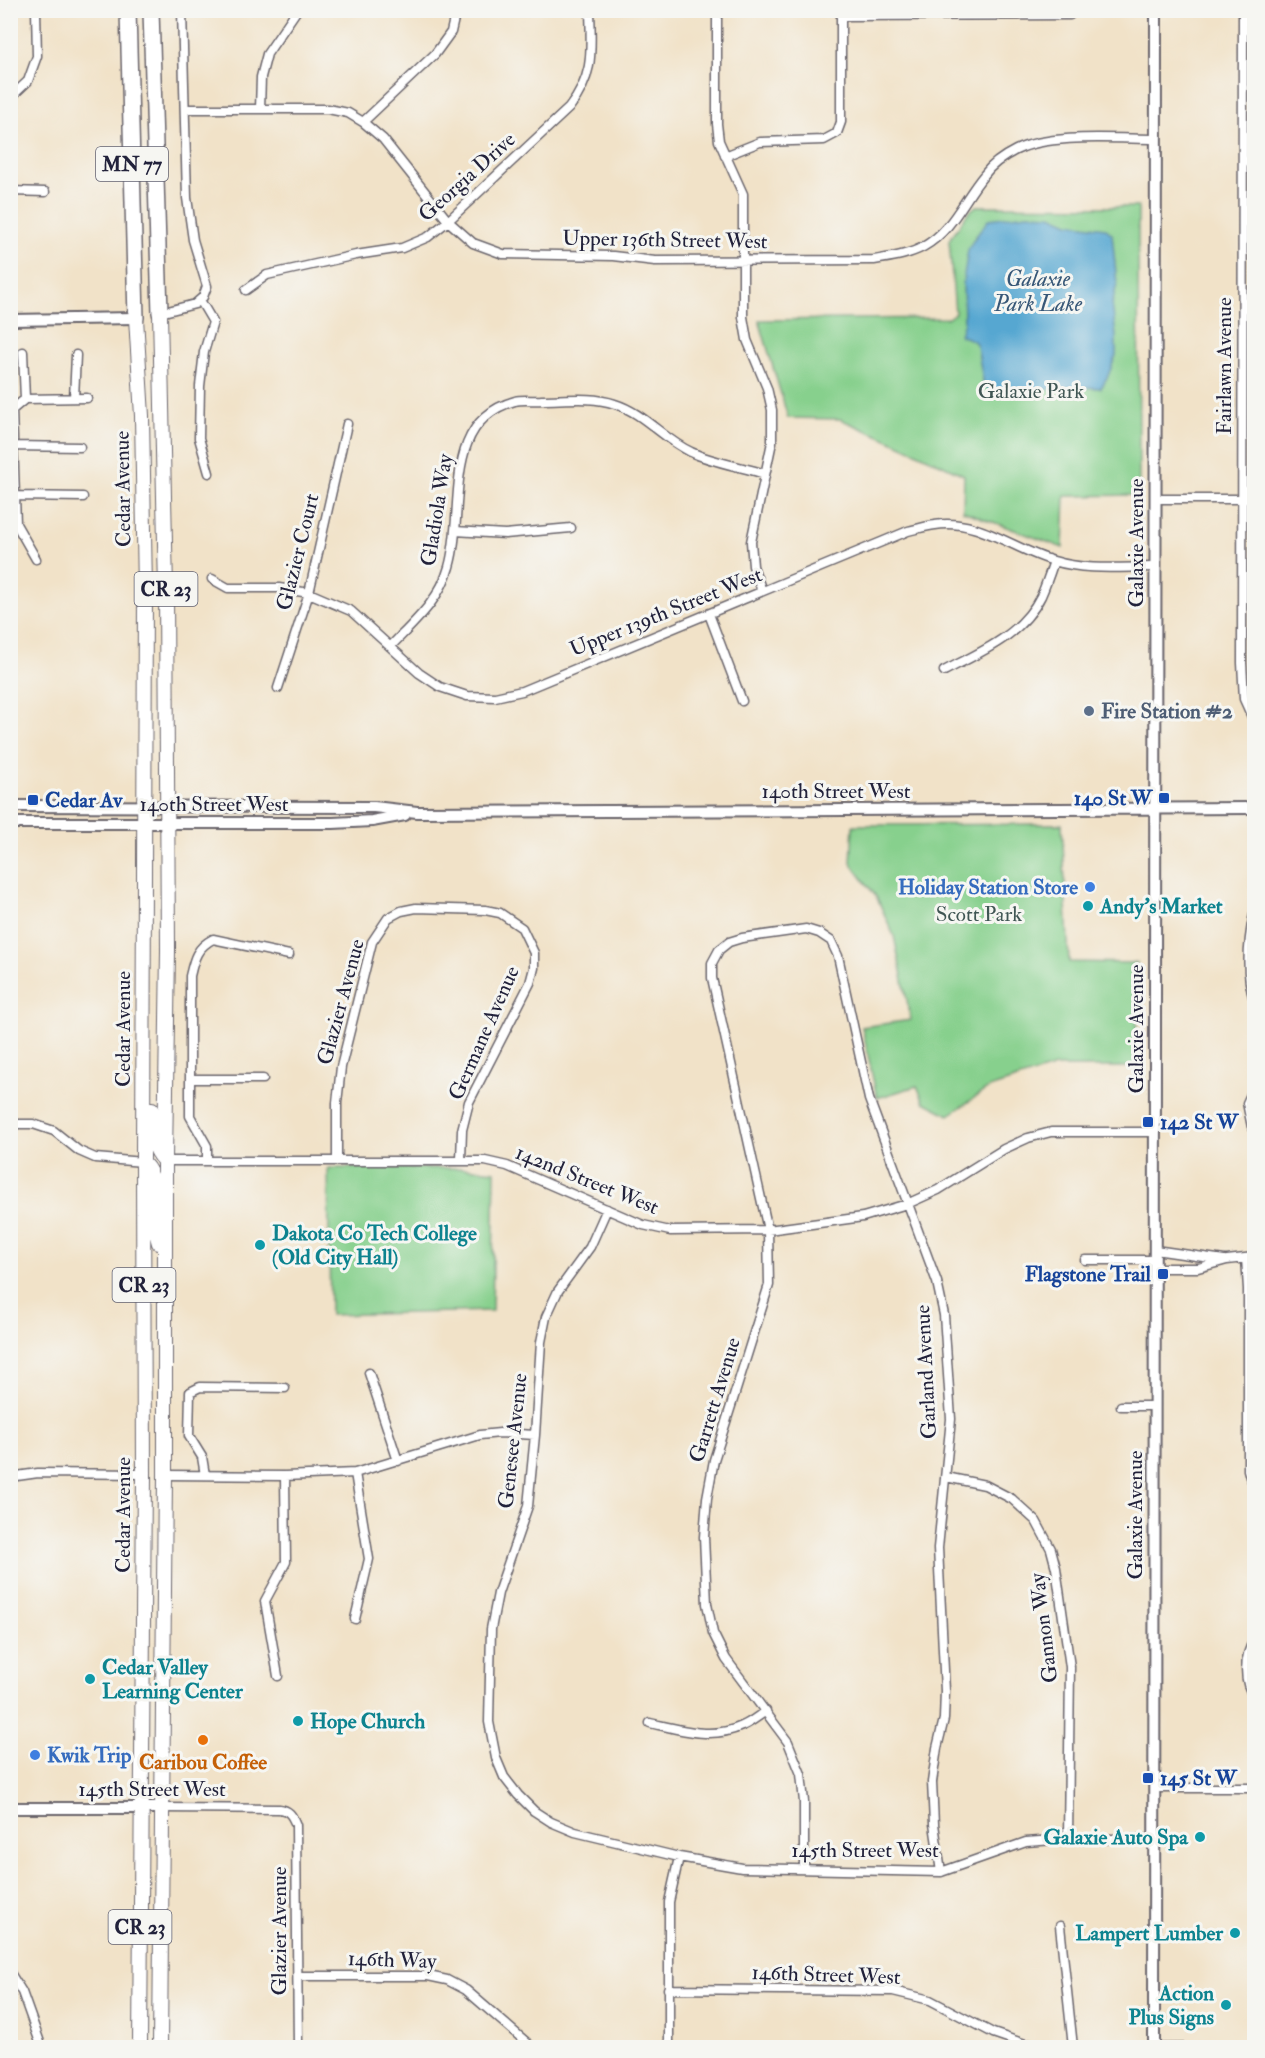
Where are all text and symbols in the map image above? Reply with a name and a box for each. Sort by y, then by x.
street label: Georgia Drive [413,126,521,228]
road number: MN 77 [96,147,168,181]
street label: Upper 136th Street West [562,225,768,255]
water label: Galaxie Park Lake [993,265,1083,318]
street label: Fairlawn Avenue [1211,297,1238,435]
park label: Galaxie Park [978,378,1084,405]
street label: Cedar Avenue [108,430,138,547]
street label: Gladiola Way [415,451,459,568]
street label: Galaxie Avenue [1123,478,1150,608]
street label: Glazier Court [270,491,326,613]
street label: Upper 139th Street West [566,561,766,663]
road number: CR 23 [134,572,198,606]
place label: Fire Station #2 [1101,698,1233,725]
marker: Fire Station #2 [1082,704,1096,718]
street label: 140th Street West [761,778,911,805]
place label: 140 St W [1074,785,1154,812]
place label: Cedar Av [45,787,123,814]
street label: 140th Street West [139,791,289,818]
marker: 140 St W [1157,791,1171,805]
marker: Cedar Av [26,793,40,807]
place label: Holiday Station Store [898,874,1078,901]
marker: Holiday Station Store [1083,880,1097,894]
place label: Andy's Market [1099,893,1223,920]
marker: Andy's Market [1081,899,1095,913]
park label: Scott Park [936,901,1022,928]
street label: Glazier Avenue [311,936,371,1068]
street label: Germane Avenue [442,962,526,1104]
street label: Galaxie Avenue [1123,964,1150,1094]
street label: Cedar Avenue [110,971,137,1087]
place label: 142 St W [1160,1109,1240,1136]
marker: 142 St W [1141,1115,1155,1129]
street label: 142nd Street West [511,1139,663,1221]
place label: Dakota Co Tech College (Old City Hall) [272,1220,477,1271]
marker: Dakota Co Tech College (Old City Hall) [253,1238,267,1252]
place label: Flagstone Trail [1025,1261,1152,1288]
marker: Flagstone Trail [1156,1267,1170,1281]
road number: CR 23 [112,1268,176,1302]
street label: Garland Avenue [909,1304,943,1440]
street label: Garrett Avenue [683,1334,747,1466]
street label: Genesee Avenue [492,1372,534,1510]
street label: Galaxie Avenue [1122,1450,1149,1580]
street label: Cedar Avenue [110,1457,137,1573]
street label: Gannon Way [1024,1571,1064,1684]
place label: Cedar Valley Learning Center [102,1654,244,1705]
marker: Cedar Valley Learning Center [83,1672,97,1686]
place label: Hope Church [310,1708,425,1735]
marker: Hope Church [291,1714,305,1728]
marker: Caribou Coffee [196,1733,210,1747]
place label: Kwik Trip [47,1742,132,1769]
marker: Kwik Trip [28,1748,42,1762]
place label: Caribou Coffee [139,1749,267,1776]
place label: 145 St W [1160,1765,1238,1792]
marker: 145 St W [1141,1771,1155,1785]
street label: 145th Street West [78,1776,226,1803]
place label: Galaxie Auto Spa [1043,1824,1189,1851]
marker: Galaxie Auto Spa [1193,1830,1207,1844]
street label: 145th Street West [791,1837,939,1864]
street label: Glazier Avenue [266,1866,293,1996]
road number: CR 23 [108,1910,172,1944]
place label: Lampert Lumber [1075,1920,1224,1947]
marker: Lampert Lumber [1228,1926,1242,1940]
street label: 146th Way [347,1945,438,1975]
street label: 146th Street West [751,1959,901,1991]
place label: Action Plus Signs [1128,1980,1214,2031]
marker: Action Plus Signs [1219,1998,1233,2012]

